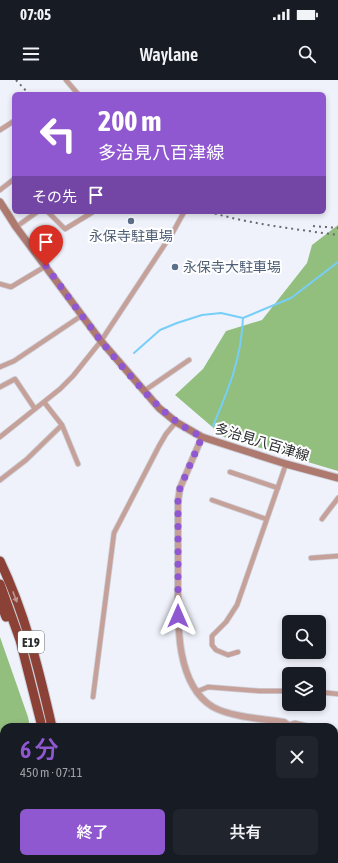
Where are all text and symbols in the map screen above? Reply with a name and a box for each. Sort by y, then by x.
text: 07:05 [20,6,51,23]
icon: menu [20,43,42,65]
icon: search [296,43,318,65]
text: Waylane [140,44,198,65]
text: 200 m [98,105,161,137]
icon: left [32,108,84,160]
text: 多治見八百津線 [98,142,224,163]
icon: arrive [85,184,107,206]
text: その先 [32,188,77,205]
marker: 永保寺駐車場 [126,216,136,226]
pin [29,225,63,266]
place label: 永保寺駐車場 [89,228,173,244]
icon: arrive [35,231,57,253]
place label: 永保寺大駐車場 [183,259,281,275]
marker: 永保寺大駐車場 [170,262,180,272]
street label: 多治見八百津線 [213,420,311,464]
one-way arrow [12,591,18,603]
position arrow [157,595,199,637]
map controls [282,615,326,711]
button: search [282,615,326,659]
road number: E19 [18,631,44,653]
button: layers [282,667,326,711]
text: 6 分 [20,736,59,763]
button: close [276,736,318,778]
text: 450 m · 07:11 [20,765,83,780]
button: 終了 [20,809,165,855]
button: 共有 [173,809,318,855]

